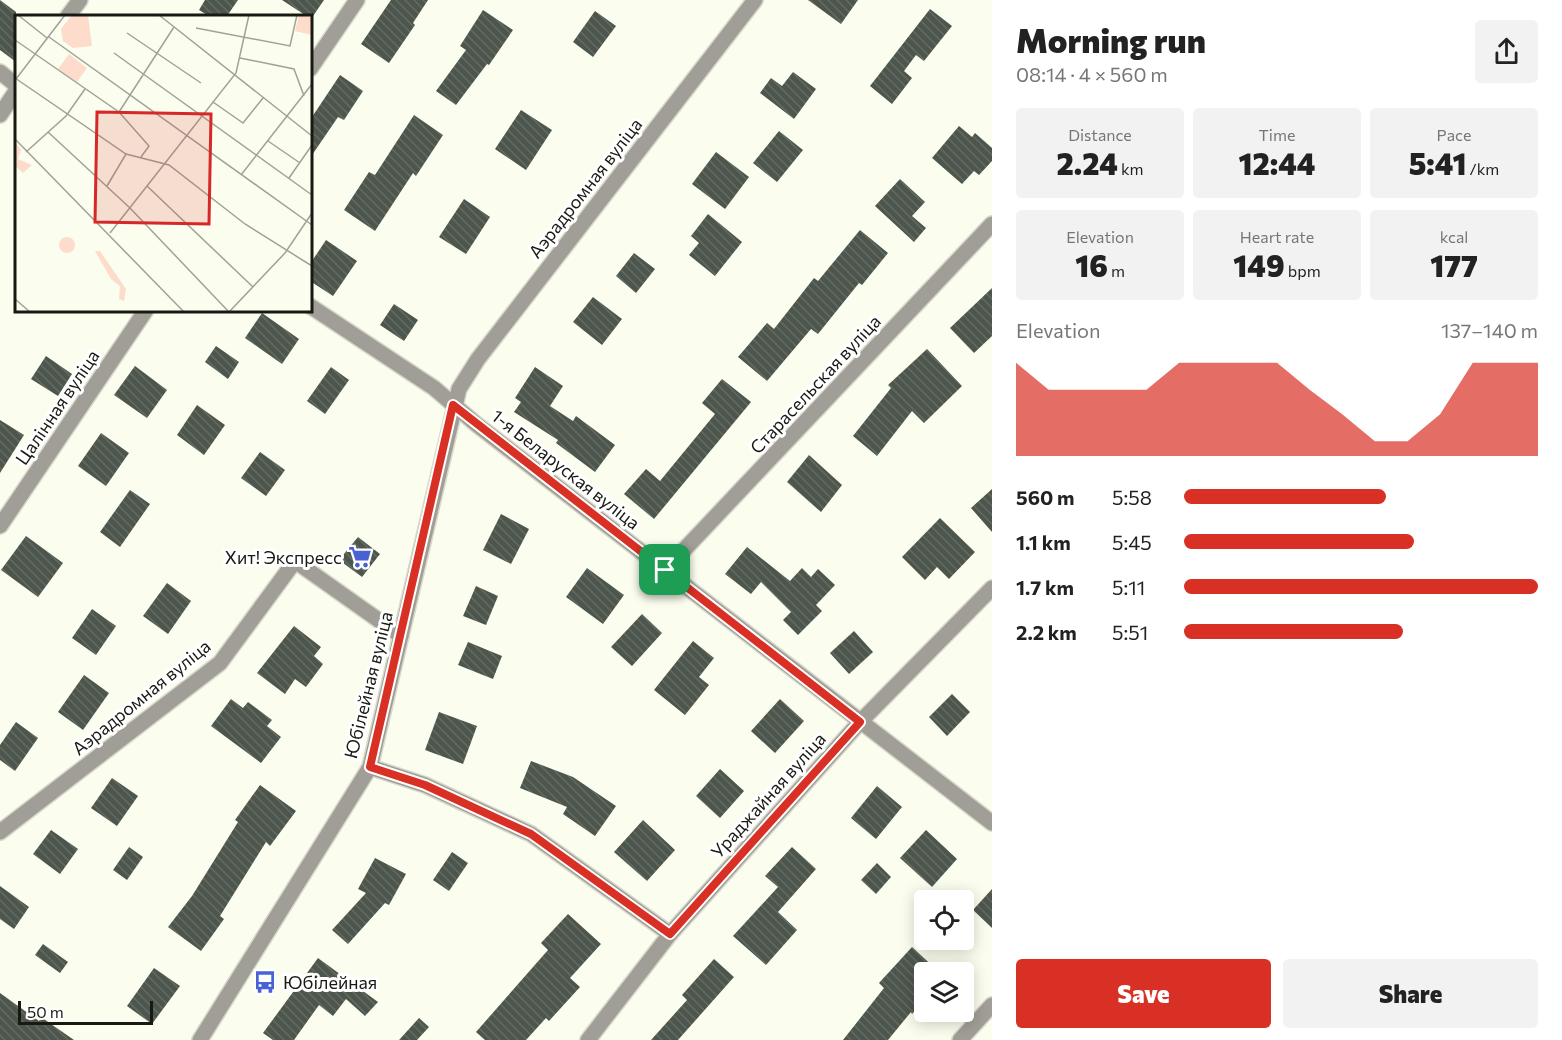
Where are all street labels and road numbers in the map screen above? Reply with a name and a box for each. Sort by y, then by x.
street label: Аэрадромная вуліца [524,114,646,262]
street label: Старасельская вуліца [745,310,885,458]
street label: Цалінная вуліца [10,345,104,469]
street label: 1-я Беларуская вуліца [488,404,644,534]
street label: Юбілейная вуліца [339,609,397,761]
street label: Аэрадромная вуліца [67,635,215,759]
street label: Ураджайная вуліца [706,728,830,862]

